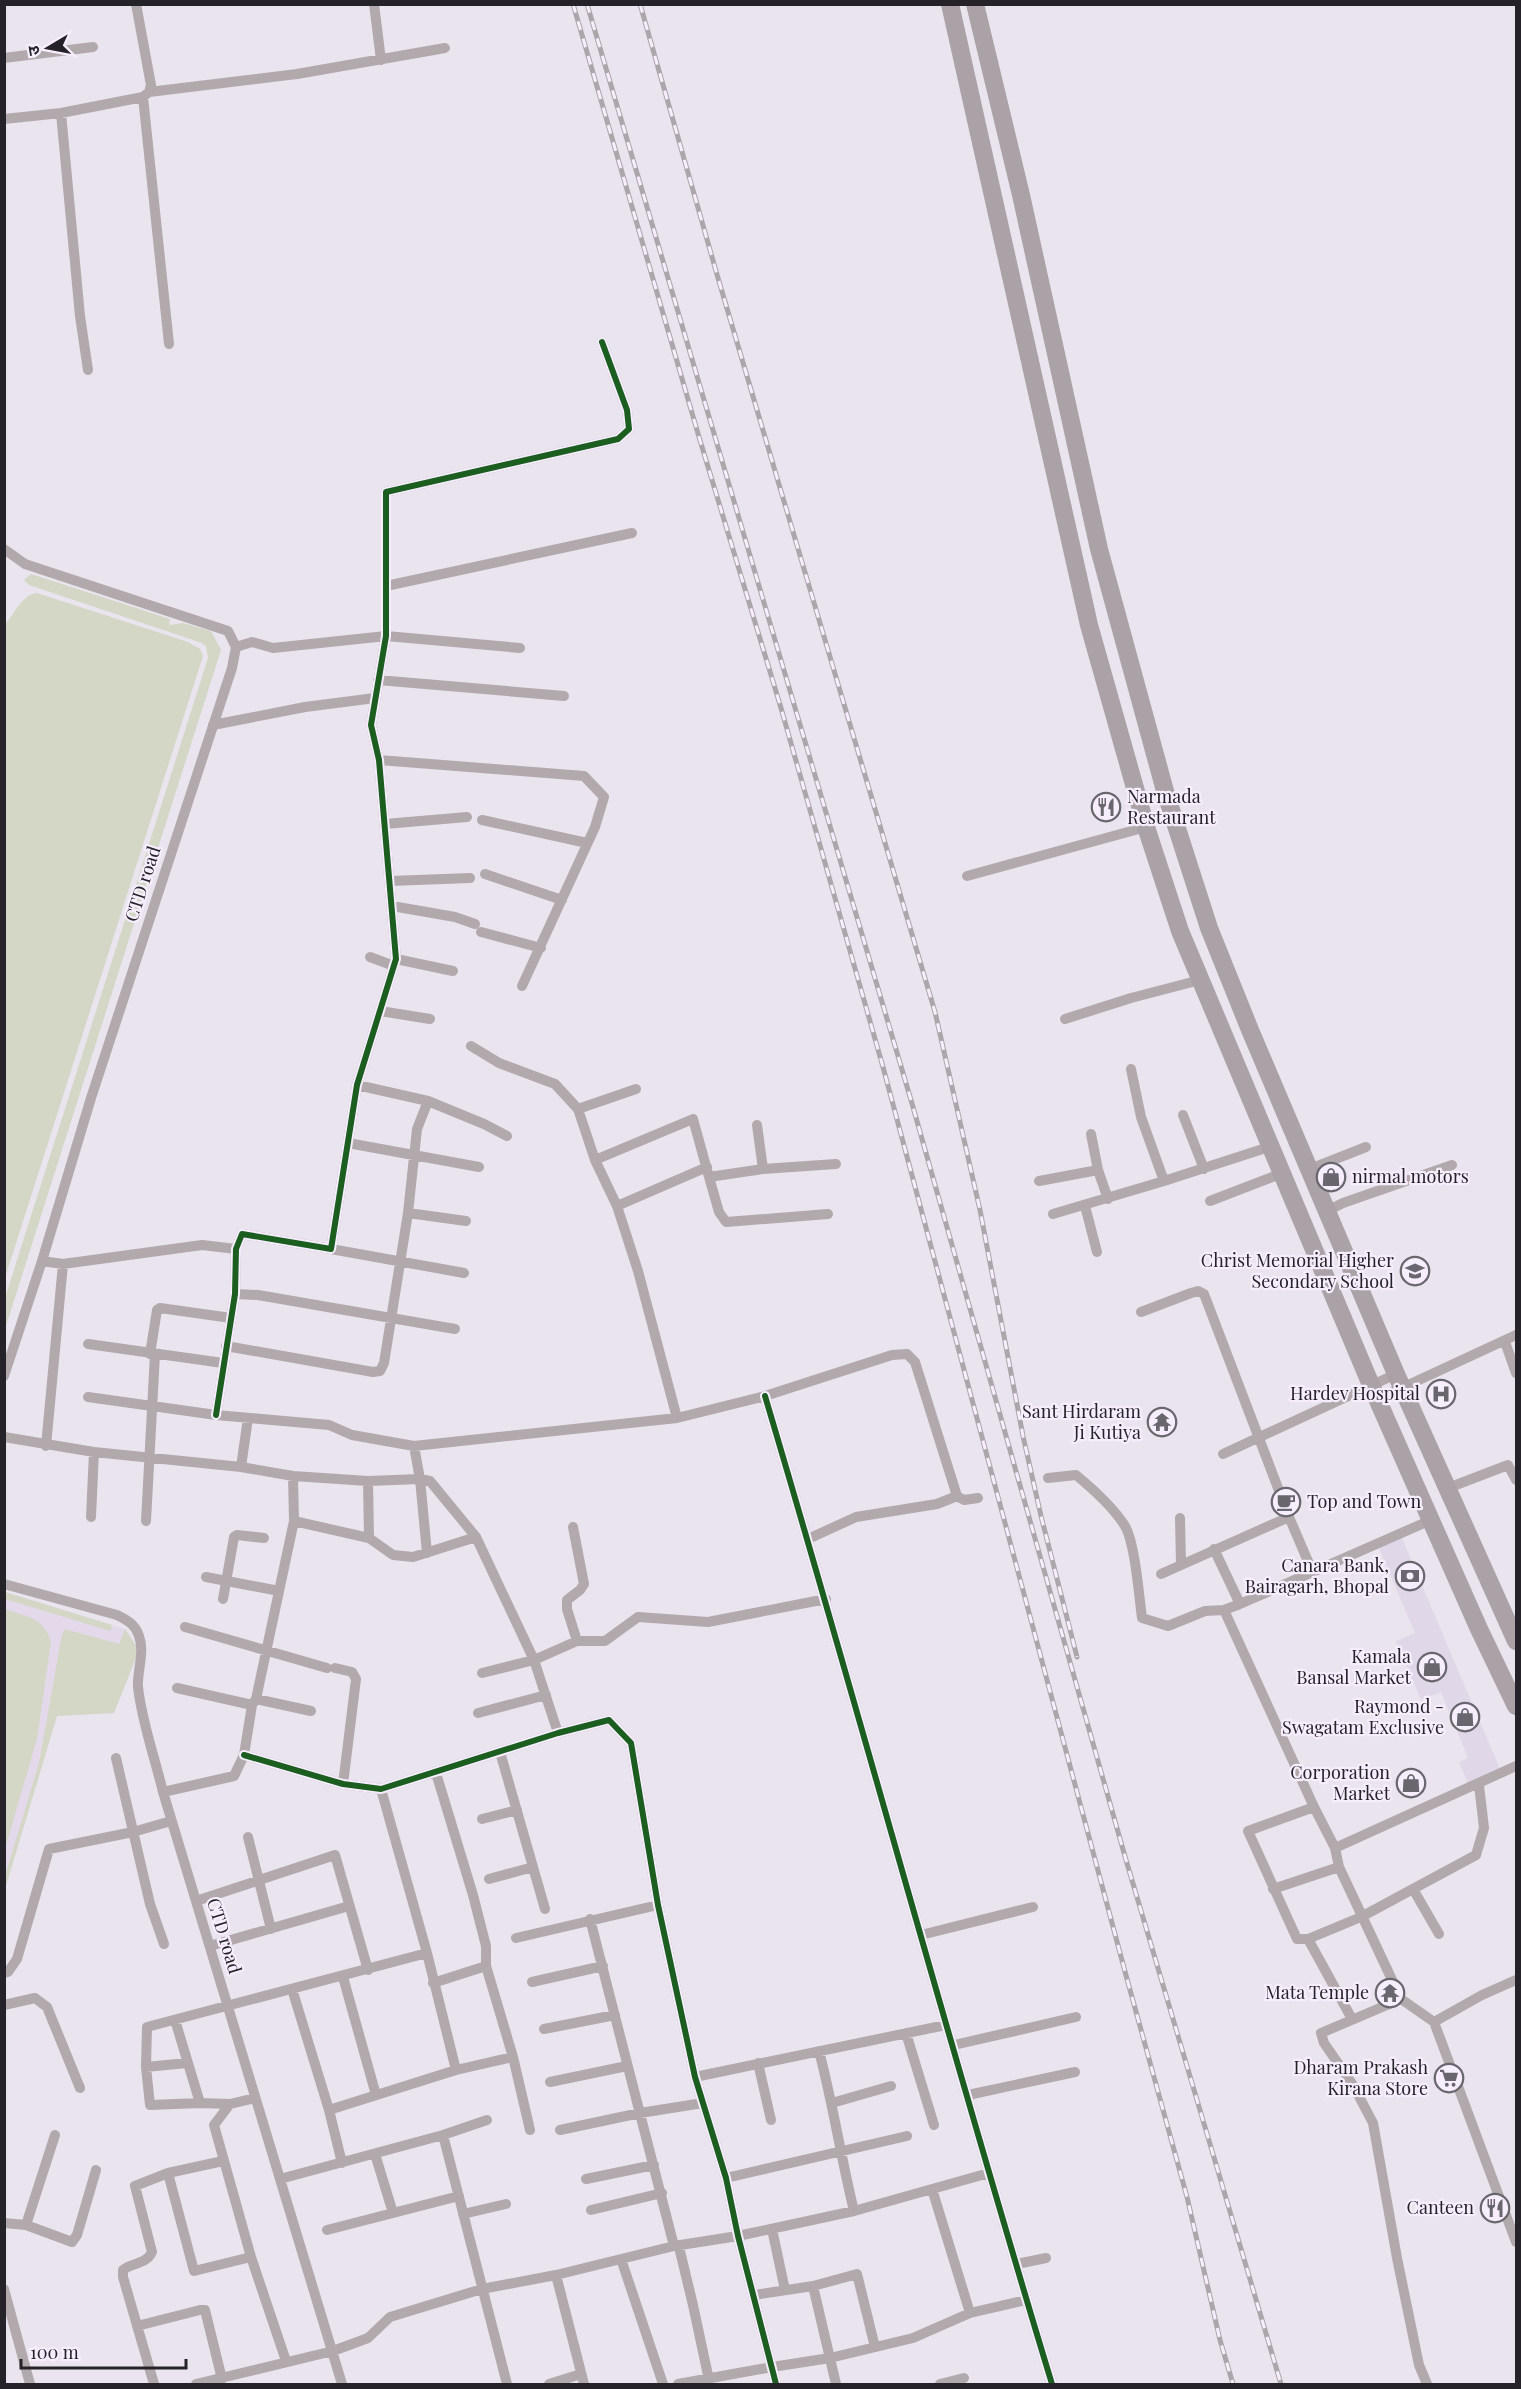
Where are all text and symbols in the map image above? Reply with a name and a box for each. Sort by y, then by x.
north arrow [18,18,78,78]
text: उ [21,44,44,57]
place label: Narmada Restaurant [1127,784,1216,829]
restaurant icon: Narmada Restaurant [1090,791,1122,823]
street label: CTD road [119,842,166,924]
shop icon: nirmal motors [1315,1161,1347,1193]
place label: nirmal motors [1352,1164,1469,1188]
place label: Christ Memorial Higher Secondary School [1201,1248,1394,1293]
school or university icon: Christ Memorial Higher Secondary School [1399,1255,1431,1287]
hospital icon: Hardev Hospital [1425,1378,1457,1410]
place label: Hardev Hospital [1290,1381,1420,1405]
place label: Sant Hirdaram Ji Kutiya [1022,1399,1141,1444]
temple icon: Sant Hirdaram Ji Kutiya [1146,1406,1178,1438]
cafe icon: Top and Town [1270,1486,1302,1518]
place label: Top and Town [1307,1489,1421,1513]
place label: Canara Bank, Bairagarh, Bhopal [1245,1553,1389,1598]
bank icon: Canara Bank, Bairagarh, Bhopal [1394,1560,1426,1592]
place label: Kamala Bansal Market [1296,1644,1412,1689]
shop icon: Kamala Bansal Market [1416,1651,1448,1683]
place label: Raymond - Swagatam Exclusive [1282,1694,1444,1739]
shop icon: Raymond - Swagatam Exclusive [1449,1701,1481,1733]
place label: Corporation Market [1290,1760,1391,1805]
shop icon: Corporation Market [1395,1767,1427,1799]
street label: CTD road [202,1895,248,1977]
temple icon: Mata Temple [1374,1977,1406,2009]
place label: Mata Temple [1265,1980,1369,2004]
place label: Dharam Prakash Kirana Store [1293,2055,1428,2100]
supermarket icon: Dharam Prakash Kirana Store [1433,2062,1465,2094]
restaurant icon: Canteen [1479,2192,1511,2224]
place label: Canteen [1407,2195,1474,2219]
scale bar [21,2332,186,2370]
text: 100 m [30,2340,79,2364]

